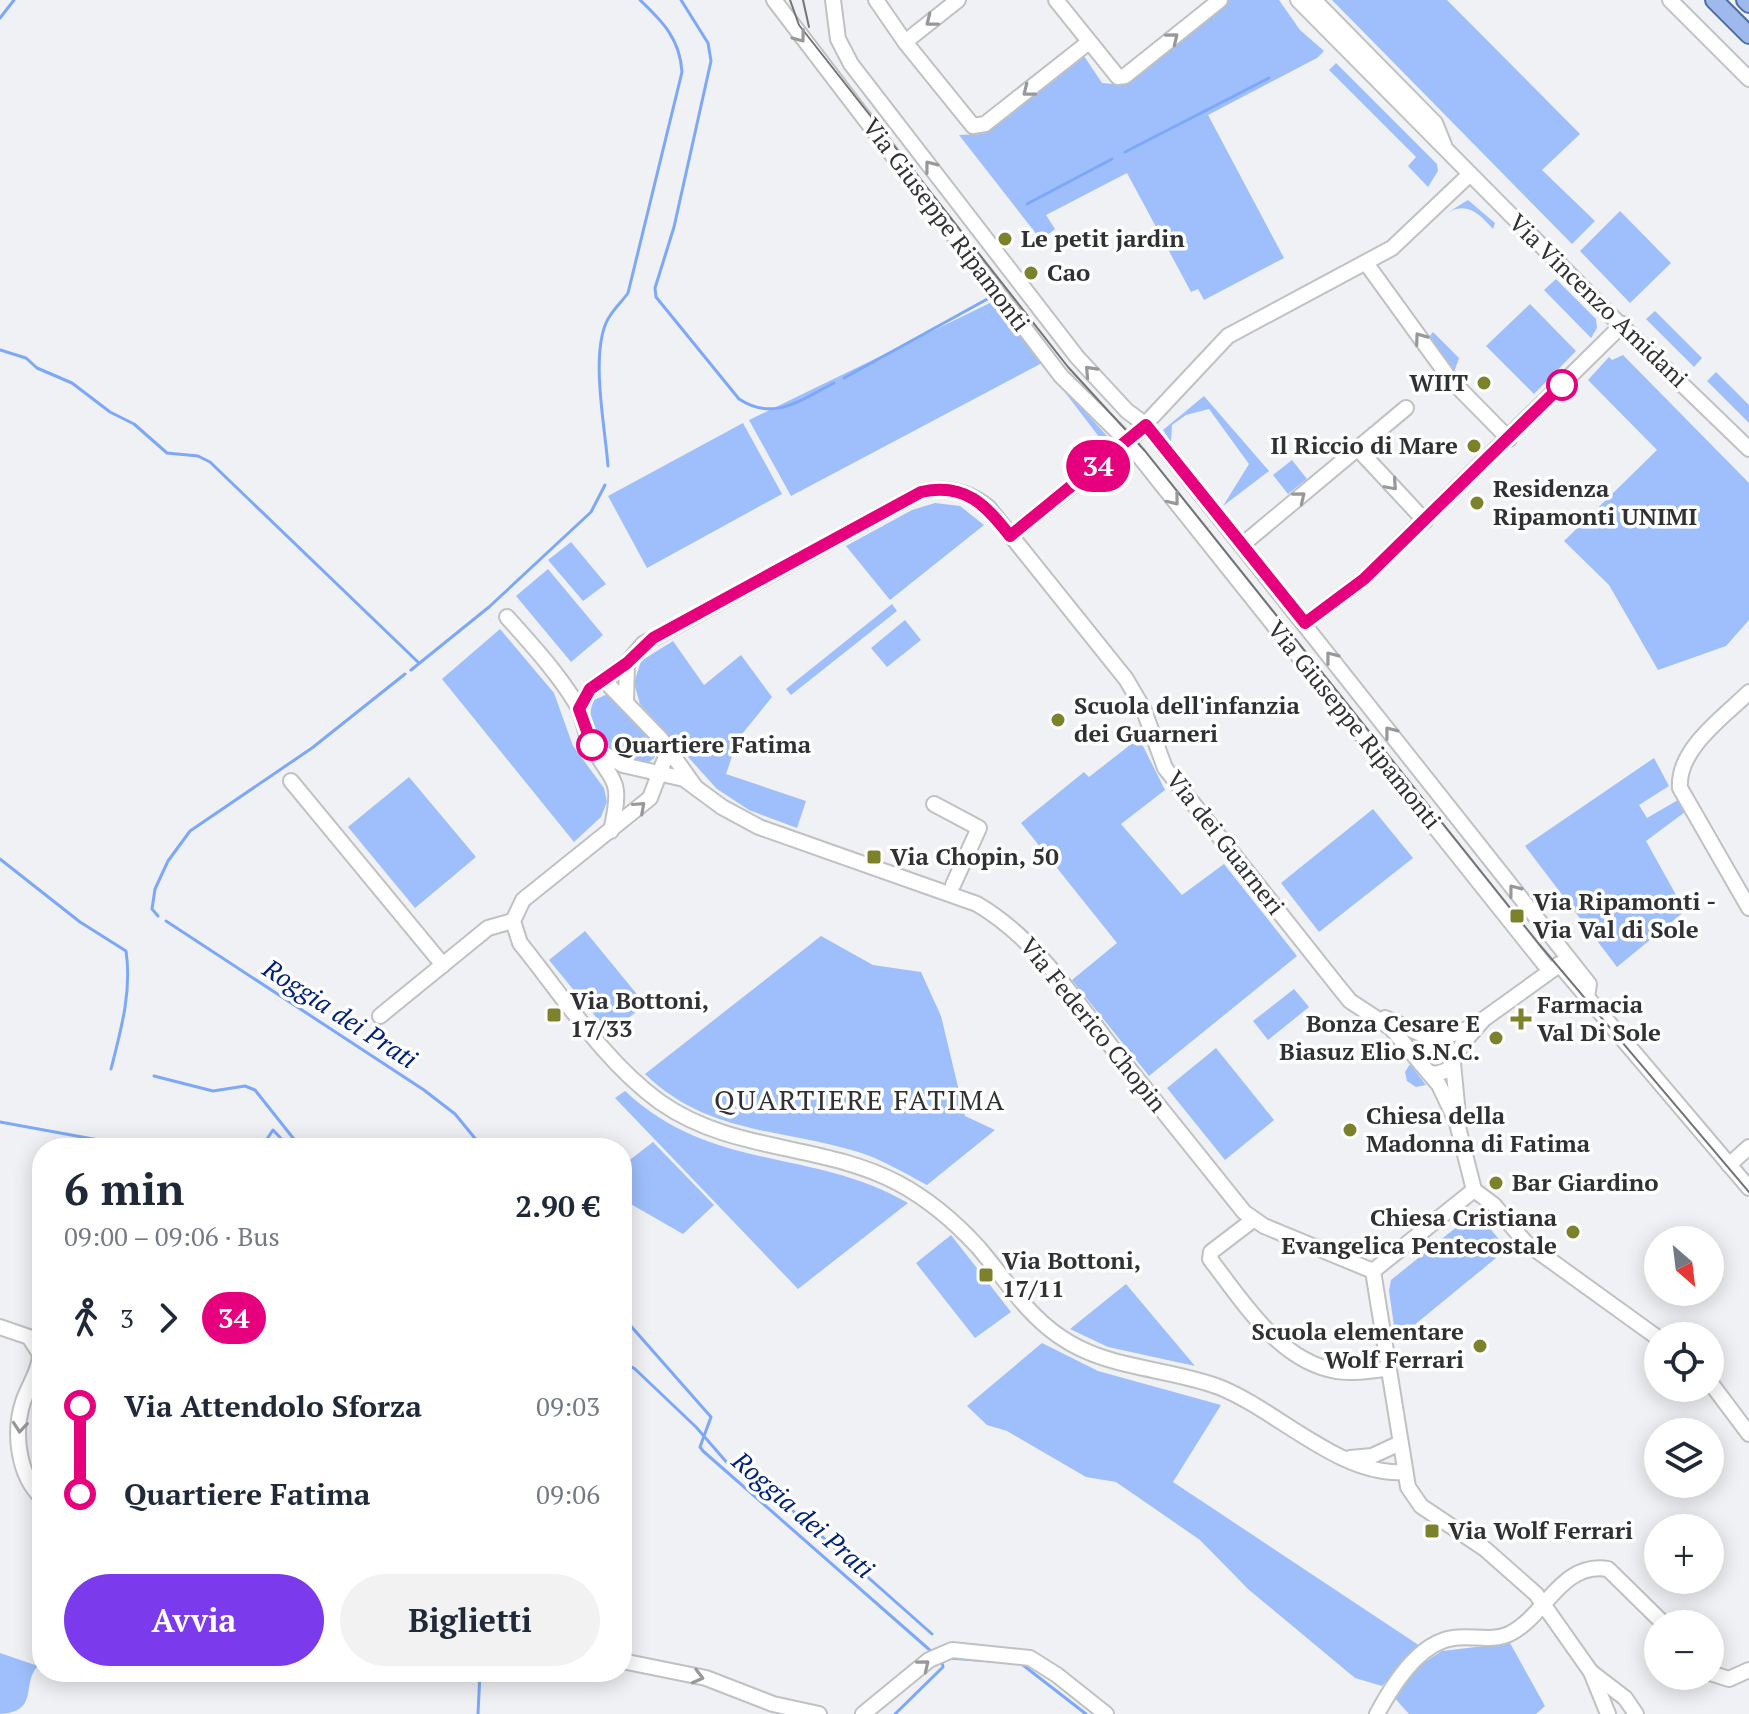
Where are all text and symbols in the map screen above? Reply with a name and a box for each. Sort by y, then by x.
one-way arrow [926,11,940,26]
one-way arrow [790,28,804,42]
one-way arrow [1163,33,1178,48]
one-way arrow [1022,81,1037,95]
street label: Via Giuseppe Ripamonti [856,111,1038,338]
one-way arrow [925,160,939,175]
street label: Via Vincenzo Amidani [1502,206,1695,394]
place label: Le petit jardin [1021,222,1185,254]
marker: Le petit jardin [996,230,1014,248]
place label: Cao [1047,256,1090,288]
marker: Cao [1022,264,1040,282]
one-way arrow [1416,333,1430,347]
one-way arrow [1085,366,1099,380]
place label: WIIT [1409,366,1468,398]
unlabelled marker [1547,370,1577,400]
marker: WIIT [1475,374,1493,392]
place label: Il Riccio di Mare [1271,429,1458,461]
marker: Il Riccio di Mare [1465,437,1483,455]
line badge: 34 [1062,440,1134,492]
text: 34 [1082,447,1114,484]
place label: Residenza Ripamonti UNIMI [1493,472,1697,532]
one-way arrow [1382,475,1396,490]
one-way arrow [1164,491,1179,505]
one-way arrow [1291,492,1306,506]
marker: Residenza Ripamonti UNIMI [1468,494,1486,512]
street label: Via Giuseppe Ripamonti [1261,614,1449,835]
one-way arrow [1327,651,1341,666]
place label: Scuola dell'infanzia dei Guarneri [1074,689,1300,749]
marker: Scuola dell'infanzia dei Guarneri [1049,711,1067,729]
one-way arrow [1385,727,1400,741]
place label: Quartiere Fatima [614,728,812,760]
marker: Quartiere Fatima [577,730,607,760]
street label: Via dei Guarneri [1159,764,1292,921]
one-way arrow [631,802,646,816]
place label: Via Chopin, 50 [890,840,1059,872]
marker: Via Chopin, 50 [865,848,883,866]
one-way arrow [1509,885,1524,899]
place label: Via Ripamonti - Via Val di Sole [1533,885,1716,945]
marker: Via Ripamonti - Via Val di Sole [1508,907,1526,925]
street label: Via Federico Chopin [1013,930,1174,1118]
water label: Roggia dei Prati [256,950,424,1076]
place label: Via Bottoni, 17/33 [570,984,709,1044]
place label: Farmacia Val Di Sole [1537,988,1661,1048]
marker: Via Bottoni, 17/33 [545,1006,563,1024]
place label: Bonza Cesare E Biasuz Elio S.N.C. [1279,1007,1480,1067]
marker: Farmacia Val Di Sole [1512,1010,1530,1028]
marker: Bonza Cesare E Biasuz Elio S.N.C. [1487,1029,1505,1047]
district label: QUARTIERE FATIMA [714,1081,1006,1118]
place label: Chiesa della Madonna di Fatima [1366,1099,1591,1159]
marker: Chiesa della Madonna di Fatima [1341,1121,1359,1139]
text: 6 min [64,1159,184,1218]
place label: Bar Giardino [1512,1166,1659,1198]
marker: Bar Giardino [1487,1174,1505,1192]
text: 2.90 € [515,1186,600,1226]
place label: Chiesa Cristiana Evangelica Pentecostale [1281,1201,1558,1261]
text: 09:00 – 09:06 · Bus [64,1219,280,1253]
marker: Chiesa Cristiana Evangelica Pentecostale [1564,1223,1582,1241]
north arrow [1644,1226,1724,1306]
map controls [1644,1226,1724,1690]
place label: Via Bottoni, 17/11 [1002,1244,1141,1304]
marker: Via Bottoni, 17/11 [977,1266,995,1284]
icon: walk [64,1296,108,1340]
icon: forward [146,1296,190,1340]
text: 34 [218,1299,250,1336]
text: 3 [120,1301,134,1335]
place label: Scuola elementare Wolf Ferrari [1252,1315,1464,1375]
button: locate [1644,1322,1724,1402]
marker: Scuola elementare Wolf Ferrari [1471,1337,1489,1355]
text: Via Attendolo Sforza [124,1386,422,1426]
text: 09:03 [536,1389,600,1423]
button: layers [1644,1418,1724,1498]
one-way arrow [12,1421,29,1434]
water label: Roggia dei Prati [725,1443,882,1585]
text: Quartiere Fatima [124,1474,370,1514]
text: 09:06 [536,1477,600,1511]
place label: Via Wolf Ferrari [1448,1514,1633,1546]
button: + [1644,1514,1724,1594]
marker: Via Wolf Ferrari [1423,1522,1441,1540]
button: Avvia [64,1574,324,1666]
button: Biglietti [340,1574,600,1666]
button: − [1644,1610,1724,1690]
one-way arrow [915,1661,930,1675]
one-way arrow [691,1667,705,1684]

